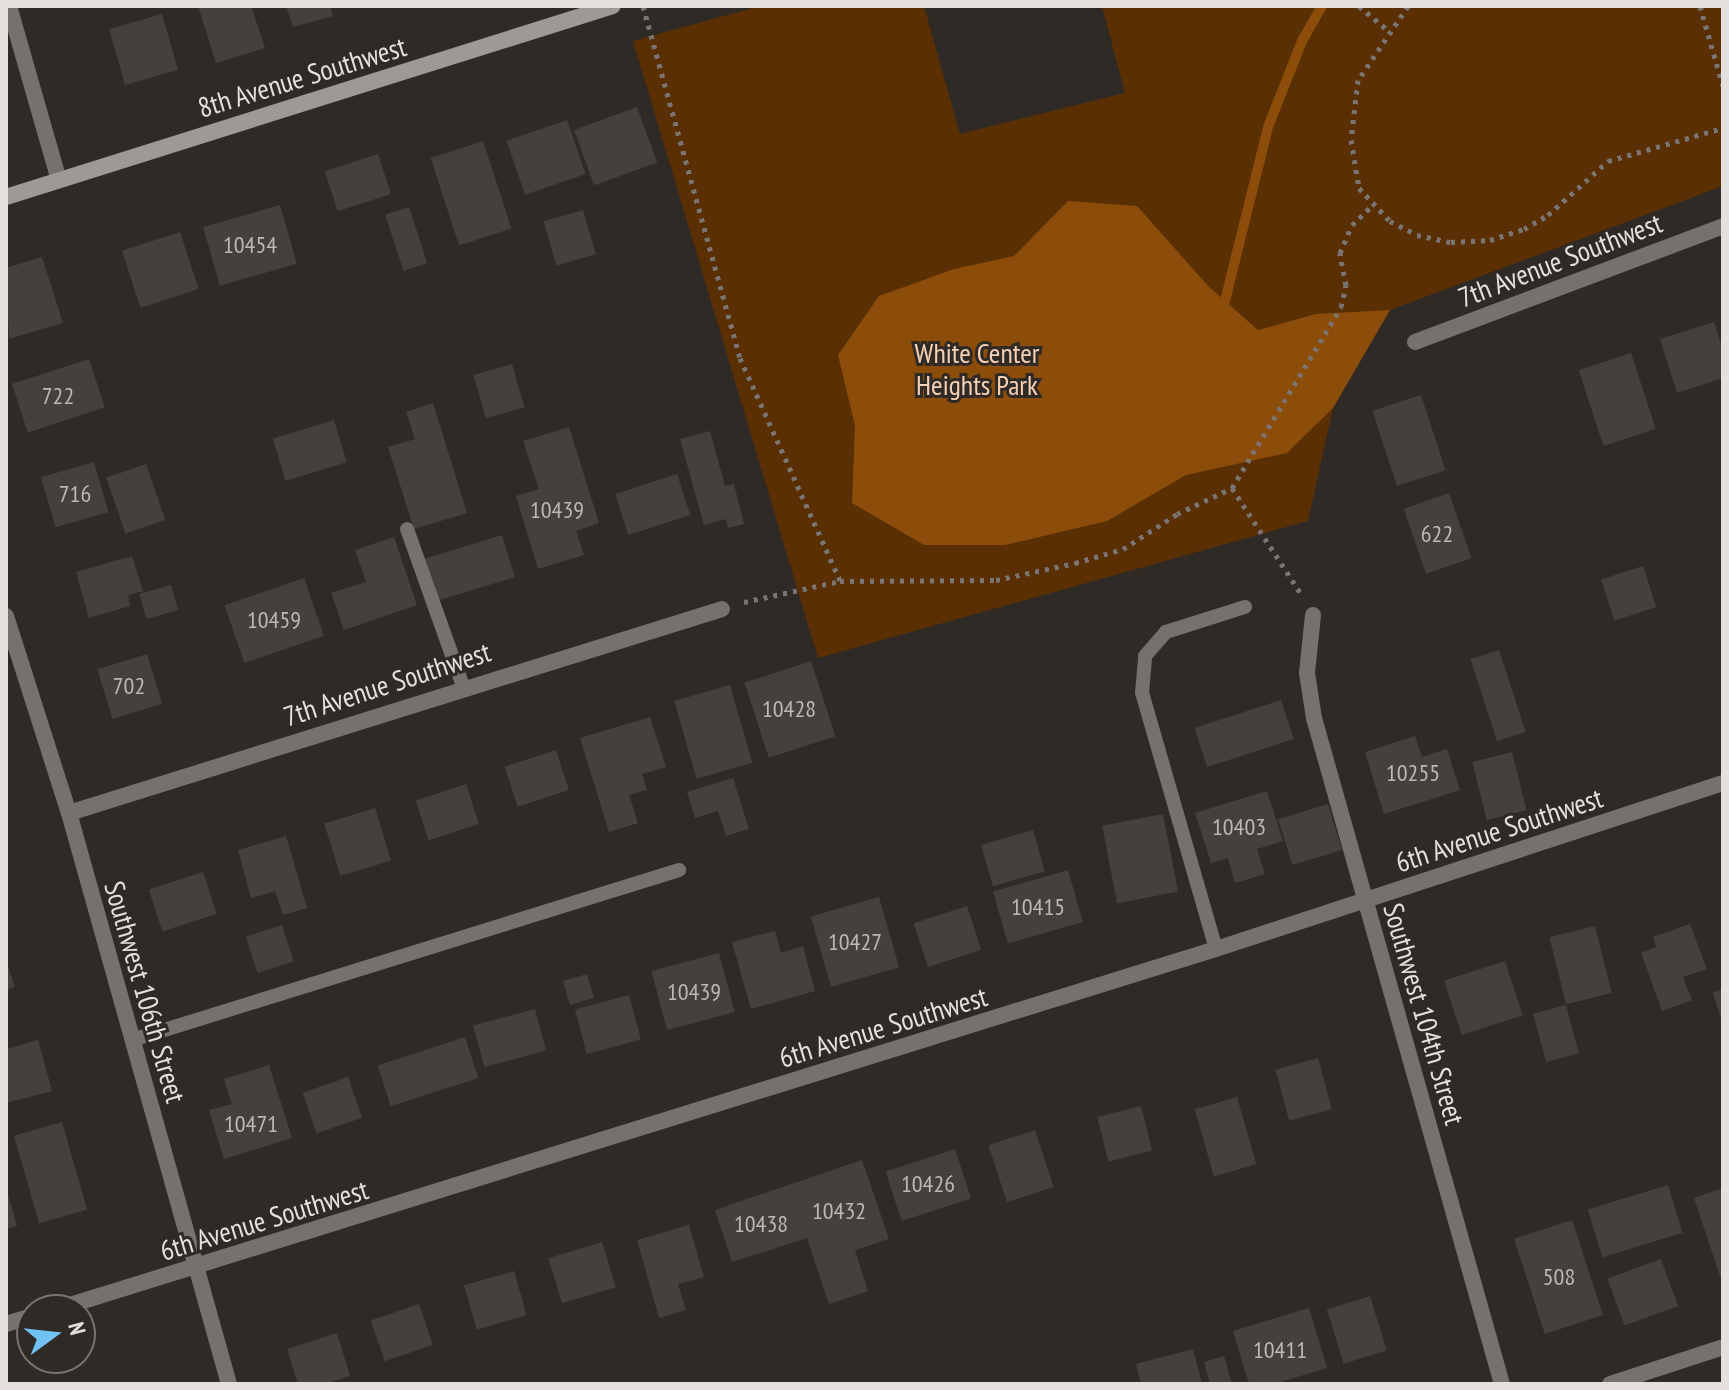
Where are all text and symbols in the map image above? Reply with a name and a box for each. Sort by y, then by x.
street label: 8th Avenue Southwest [194,29,410,125]
street label: 7th Avenue Southwest [1453,206,1667,314]
house number: 10454 [223,231,277,259]
park label: White Center Heights Park [915,336,1039,402]
house number: 722 [42,382,74,410]
house number: 716 [59,480,91,508]
house number: 10439 [530,496,584,524]
house number: 622 [1421,520,1453,548]
house number: 10459 [247,606,301,634]
street label: 7th Avenue Southwest [279,635,495,733]
house number: 702 [113,672,145,700]
house number: 10428 [762,695,816,723]
house number: 10255 [1386,759,1440,787]
street label: 6th Avenue Southwest [1391,781,1607,879]
house number: 10403 [1212,813,1266,841]
street label: Southwest 106th Street [97,877,193,1107]
house number: 10415 [1011,893,1065,921]
street label: Southwest 104th Street [1376,899,1472,1129]
house number: 10427 [828,928,882,956]
house number: 10439 [667,978,721,1006]
street label: 6th Avenue Southwest [775,979,991,1075]
house number: 10471 [224,1110,278,1138]
house number: 10426 [901,1170,955,1198]
street label: 6th Avenue Southwest [156,1172,372,1268]
house number: 10432 [812,1197,866,1225]
house number: 10438 [734,1210,788,1238]
house number: 508 [1543,1263,1575,1291]
north arrow [16,1294,96,1374]
text: N [62,1319,92,1338]
house number: 10411 [1253,1336,1307,1364]

